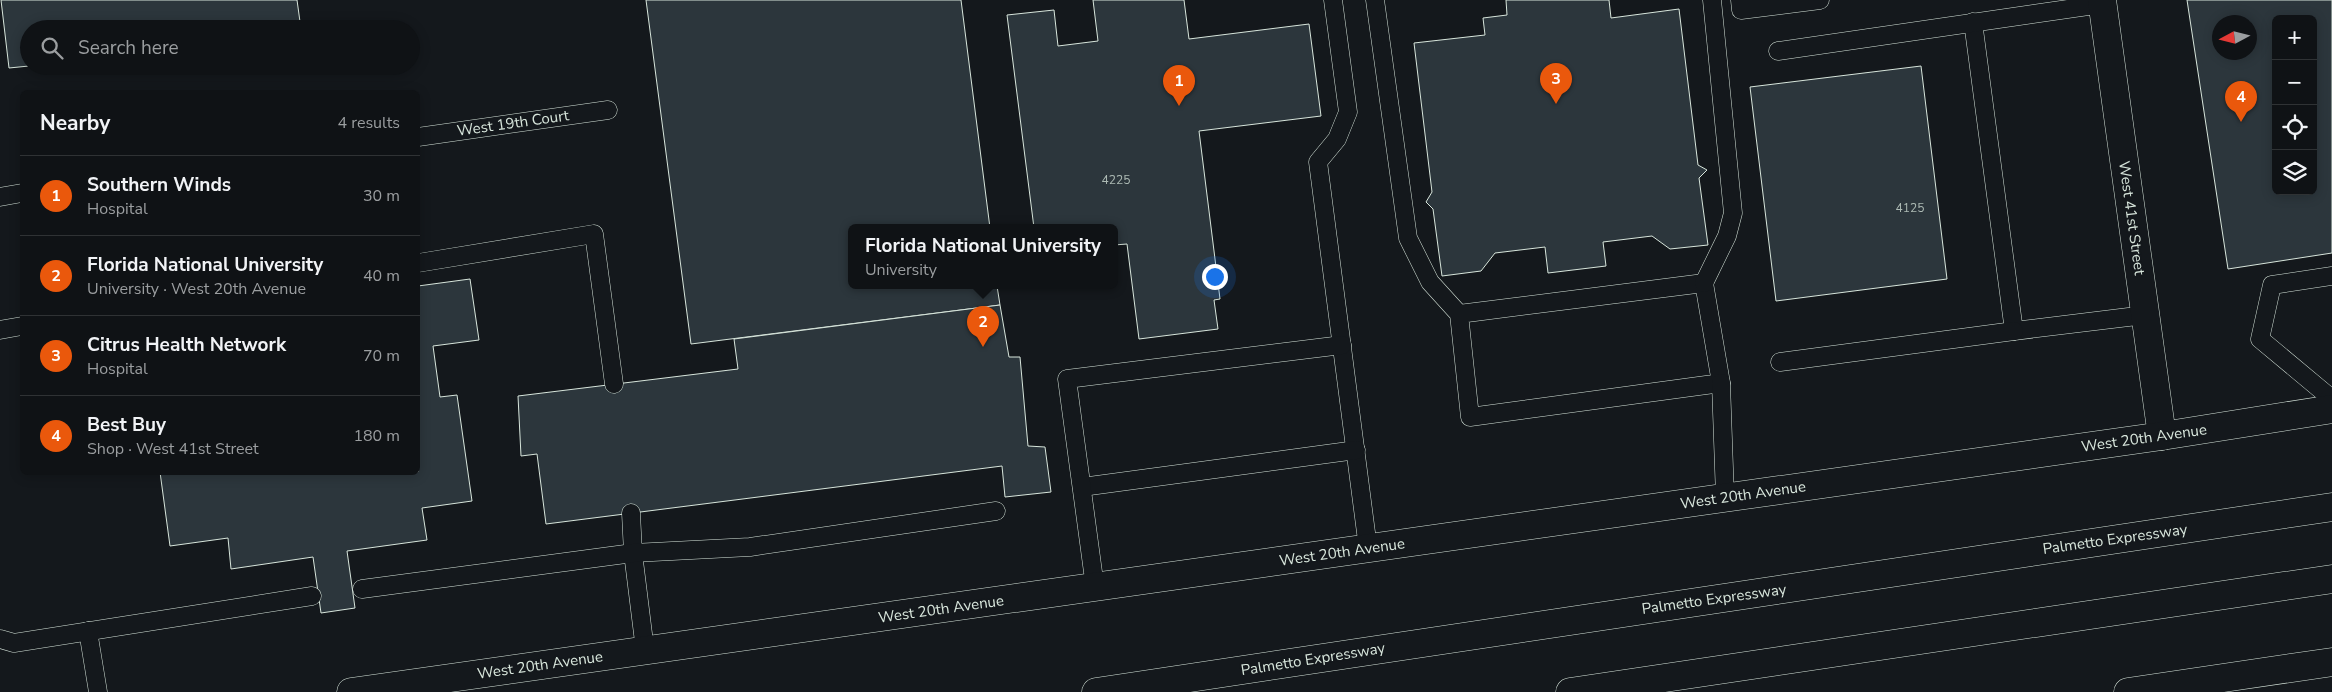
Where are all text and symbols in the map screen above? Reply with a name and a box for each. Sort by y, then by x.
north arrow [2212,15,2257,60]
map controls [2272,15,2317,195]
button: + [2272,15,2317,60]
search box [20,20,420,75]
icon: search [38,34,66,62]
text: Search here [78,35,179,61]
button: − [2272,60,2317,105]
pin: 3 [1540,63,1572,104]
pin: 1 [1163,65,1195,106]
pin: 4 [2225,81,2257,122]
street label: West 19th Court [456,105,571,141]
button: locate [2272,105,2317,150]
text: Nearby [40,109,110,137]
text: 4 results [338,112,400,134]
button: layers [2272,150,2317,195]
street label: West 41st Street [2114,160,2150,277]
text: Southern Winds [87,172,231,198]
house number: 4225 [1102,172,1130,188]
text: 1 [51,185,61,207]
text: 30 m [363,185,400,207]
text: Hospital [87,198,148,220]
house number: 4125 [1896,200,1924,216]
popup [848,224,1118,289]
text: Florida National University [865,233,1101,259]
text: Florida National University [87,252,323,278]
text: University [865,259,937,281]
your location [1202,264,1228,290]
text: 2 [51,265,61,287]
text: 40 m [363,265,400,287]
text: University · West 20th Avenue [87,278,306,300]
pin: 2 [967,306,999,347]
text: Citrus Health Network [87,332,286,358]
text: 3 [51,345,61,367]
text: 70 m [363,345,400,367]
text: Hospital [87,358,148,380]
text: Best Buy [87,412,166,438]
street label: West 20th Avenue [2080,419,2208,457]
text: 4 [51,425,61,447]
text: 180 m [353,425,400,447]
text: Shop · West 41st Street [87,438,259,460]
street label: West 20th Avenue [1679,476,1807,514]
street label: Palmetto Expressway [2041,519,2189,559]
street label: West 20th Avenue [1278,533,1406,571]
street label: Palmetto Expressway [1640,579,1788,619]
street label: West 20th Avenue [877,590,1005,628]
street label: Palmetto Expressway [1239,638,1387,680]
street label: West 20th Avenue [476,646,604,684]

